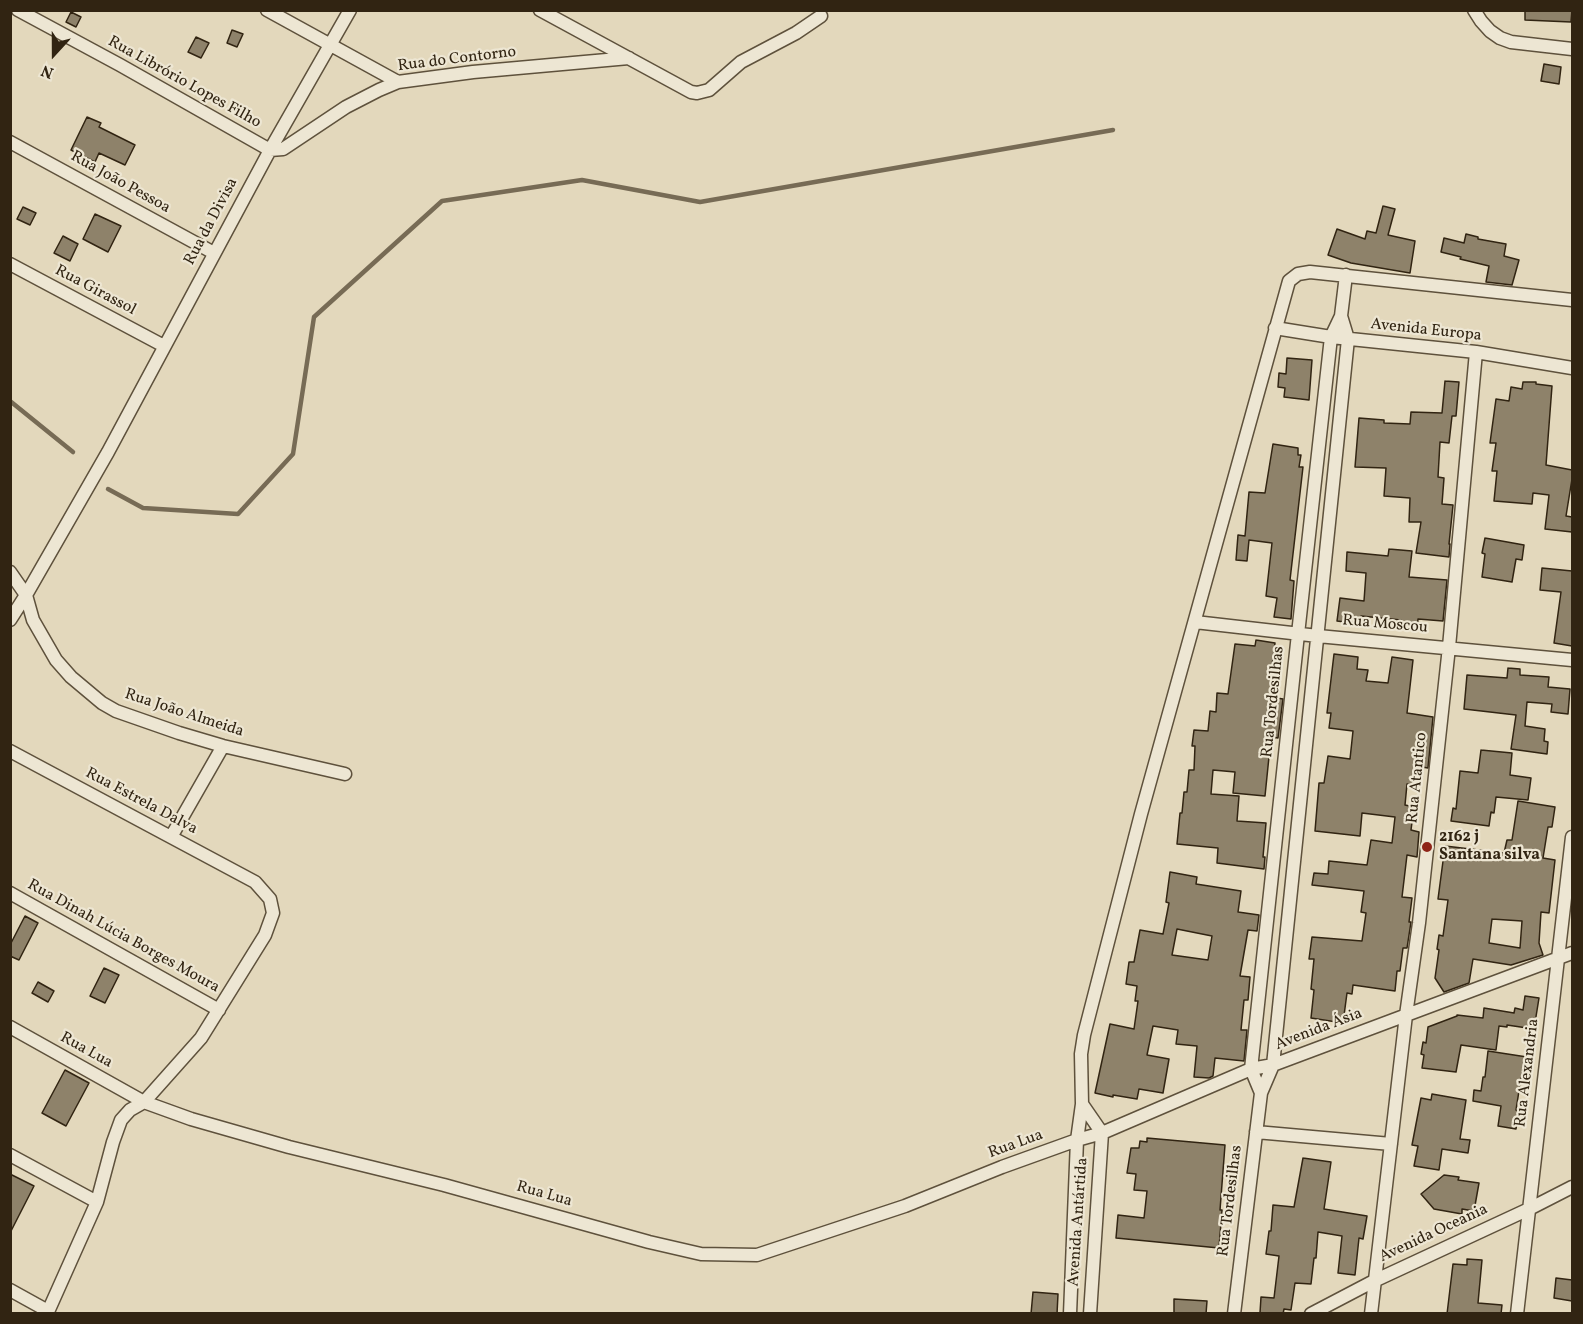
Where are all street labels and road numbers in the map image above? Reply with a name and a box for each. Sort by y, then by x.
street label: Rua Librório Lopes Filho [104,33,264,133]
street label: Rua do Contorno [397,43,517,77]
street label: Rua João Pessoa [67,148,173,218]
street label: Rua da Divisa [181,175,243,269]
street label: Rua Girassol [51,262,139,320]
street label: Avenida Europa [1369,316,1483,346]
street label: Rua Moscou [1341,612,1429,638]
street label: Rua Tordesilhas [1259,645,1289,759]
street label: Rua João Almeida [122,686,246,742]
street label: Rua Atantico [1404,732,1432,824]
street label: Rua Estrela Dalva [82,764,200,840]
street label: Rua Dinah Lúcia Borges Moura [24,876,222,998]
street label: Avenida Ásia [1273,1005,1365,1055]
street label: Rua Alexandria [1512,1018,1544,1128]
street label: Rua Lua [56,1029,116,1073]
street label: Rua Lua [986,1126,1046,1164]
street label: Rua Tordesilhas [1215,1144,1247,1258]
street label: Avenida Antártida [1065,1157,1093,1287]
street label: Rua Lua [514,1178,574,1212]
street label: Avenida Oceania [1377,1200,1491,1268]

